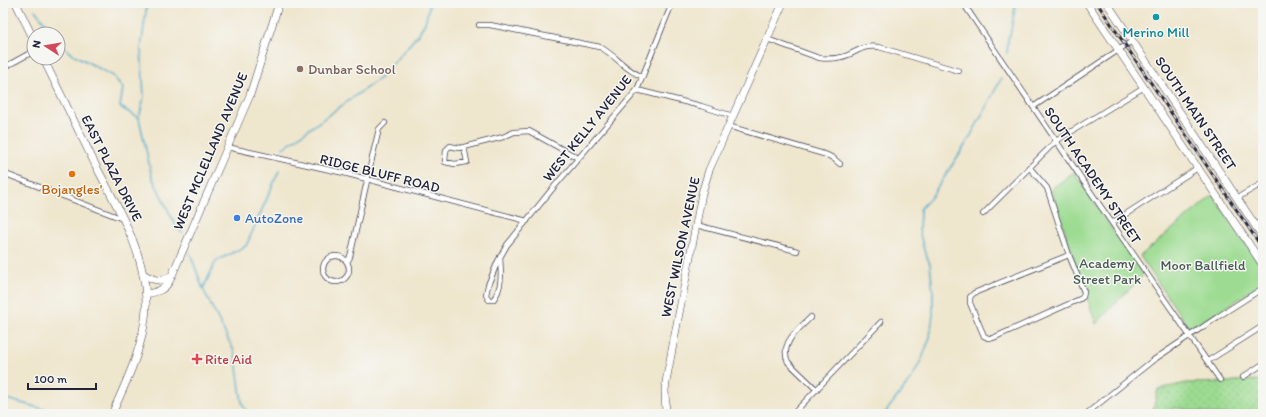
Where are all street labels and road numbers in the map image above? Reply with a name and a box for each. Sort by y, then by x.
street label: SOUTH MAIN STREET [1151,53,1240,174]
street label: WEST MCLELLAND AVENUE [169,70,252,233]
street label: WEST KELLY AVENUE [539,71,636,185]
street label: SOUTH ACADEMY STREET [1040,104,1145,247]
street label: EAST PLAZA DRIVE [77,112,146,225]
street label: RIDGE BLUFF ROAD [318,150,442,197]
street label: WEST WILSON AVENUE [657,175,704,319]

